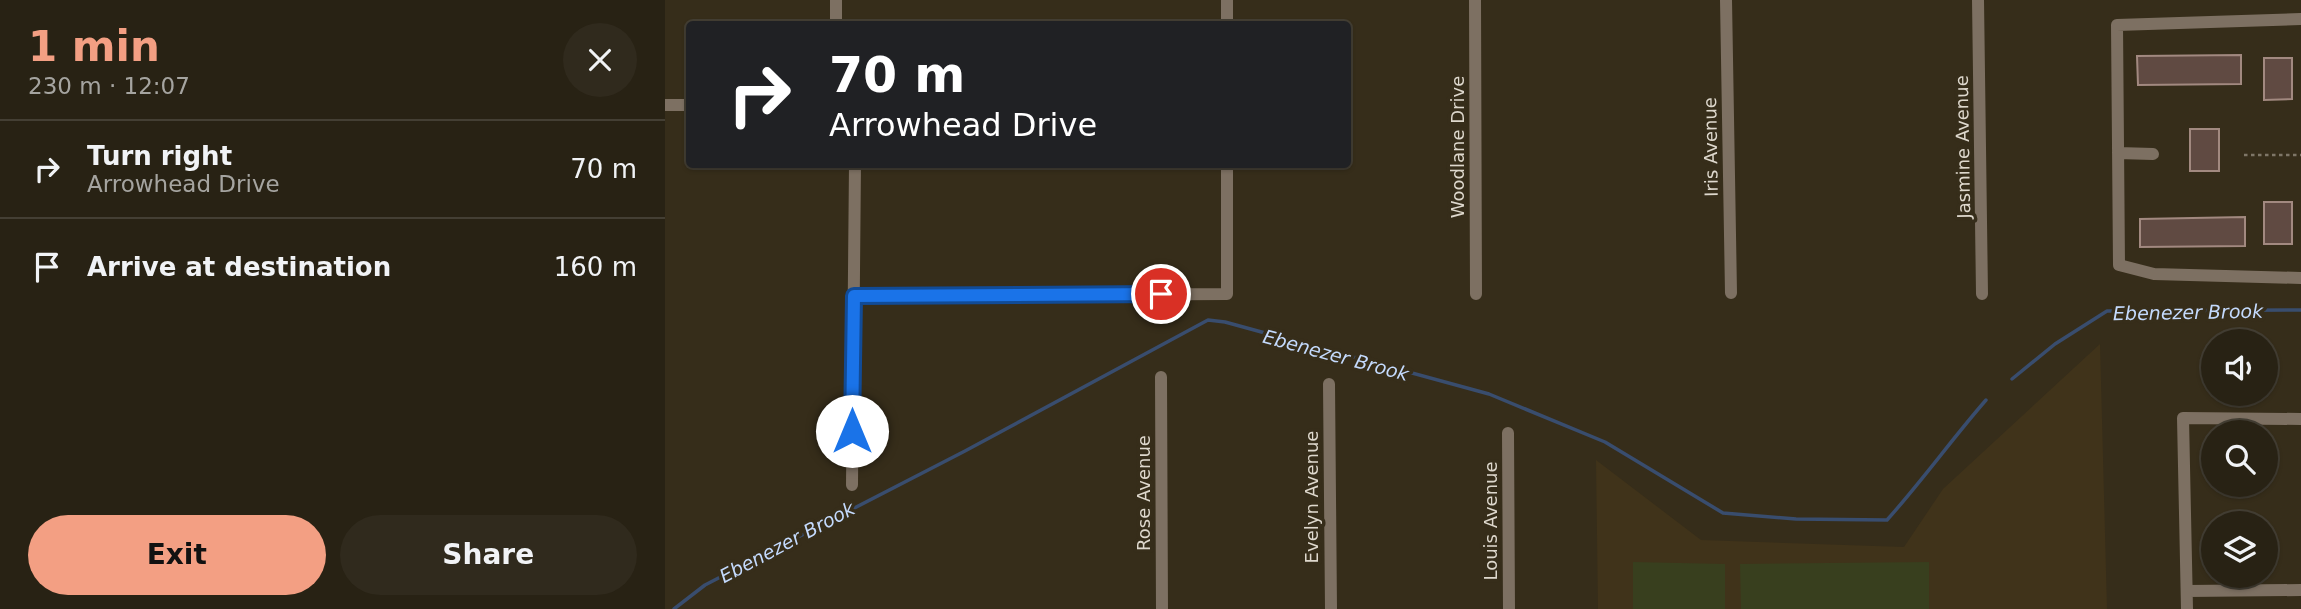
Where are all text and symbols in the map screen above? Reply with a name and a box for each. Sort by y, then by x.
text: 1 min [28,22,160,71]
button: close [563,23,637,97]
text: 70 m [829,47,965,104]
icon: right [714,49,805,140]
text: 230 m · 12:07 [28,73,190,99]
street label: Jasmine Avenue [1951,75,1974,220]
street label: Woodlane Drive [1447,76,1468,218]
street label: Iris Avenue [1699,97,1722,197]
text: Arrowhead Drive [829,106,1097,144]
text: Turn right [87,141,232,171]
icon: right [28,150,66,188]
text: 70 m [570,154,637,184]
text: Arrowhead Drive [87,171,280,197]
icon: arrive [28,248,66,286]
text: Arrive at destination [87,252,391,282]
text: 160 m [554,252,637,282]
pin [1131,264,1191,324]
icon: arrive [1142,275,1180,313]
water label: Ebenezer Brook [2113,300,2264,324]
water label: Ebenezer Brook [1261,325,1412,385]
map controls [2201,329,2278,588]
button: sound [2201,329,2278,406]
position arrow [815,394,889,468]
button: search [2201,420,2278,497]
street label: Evelyn Avenue [1301,431,1322,563]
street label: Rose Avenue [1133,435,1154,551]
street label: Louis Avenue [1480,461,1501,581]
water label: Ebenezer Brook [716,497,859,587]
button: layers [2201,511,2278,588]
button: Exit [28,515,326,595]
button: Share [340,515,637,595]

